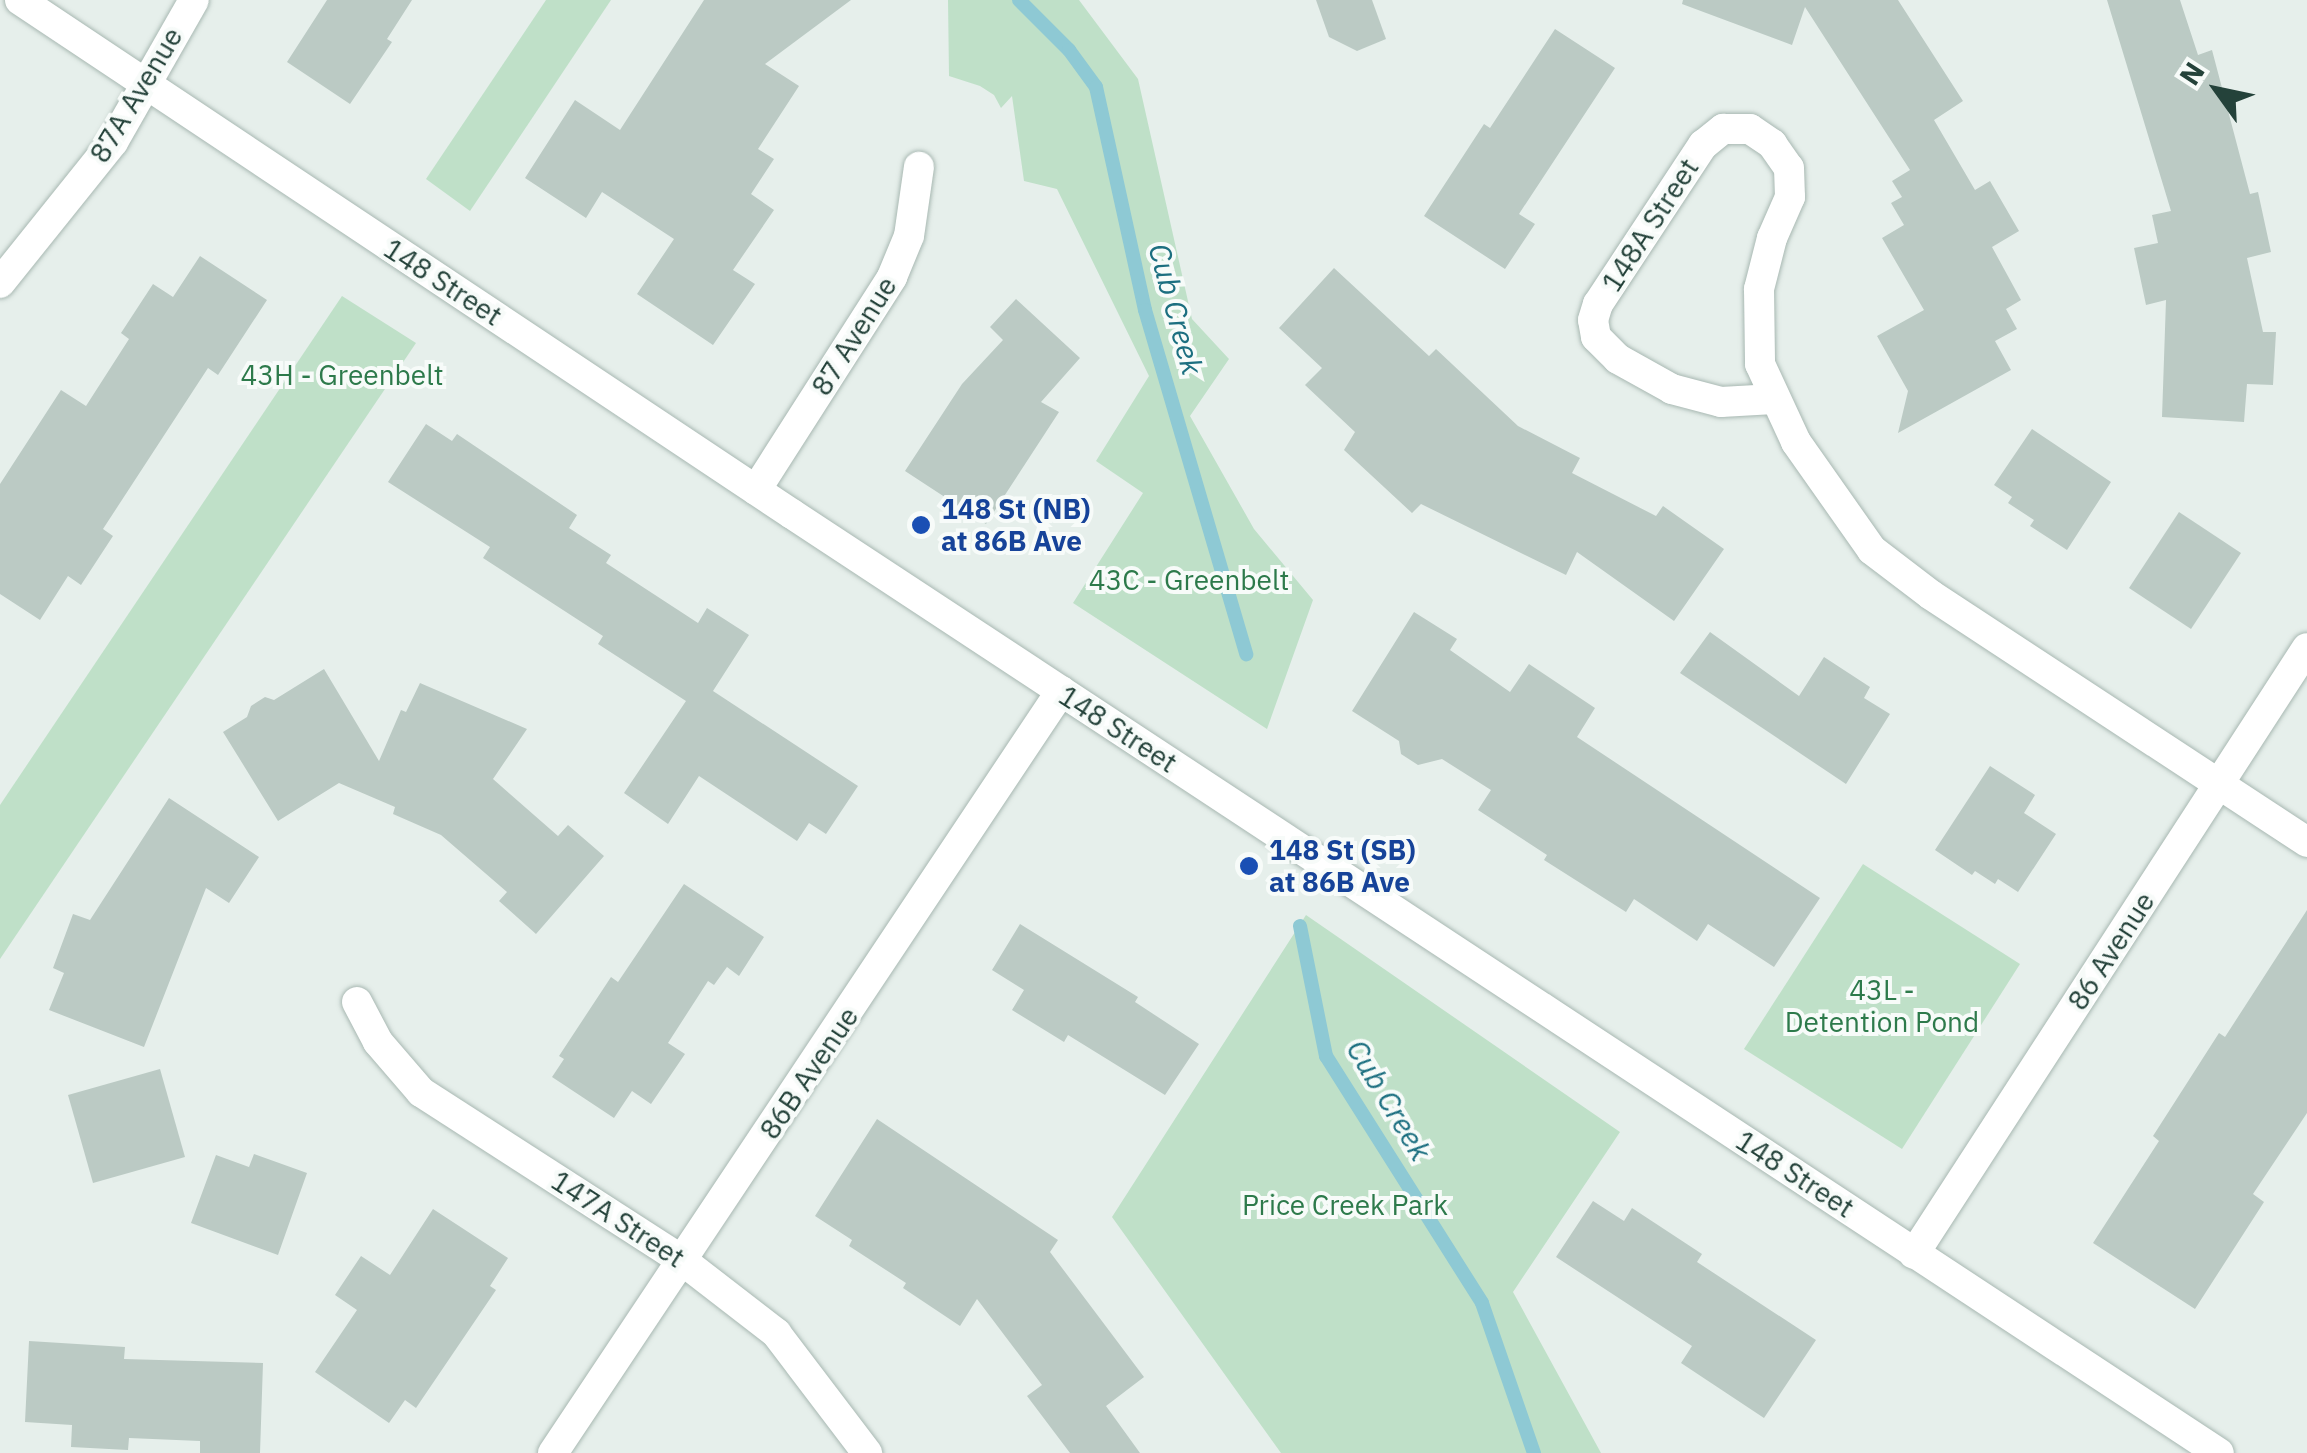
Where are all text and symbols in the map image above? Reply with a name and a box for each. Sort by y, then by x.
street label: 87A Avenue [83,21,189,169]
north arrow [2167,40,2267,140]
text: N [2170,55,2212,92]
street label: 148A Street [1595,152,1705,298]
street label: 148 Street [378,231,508,333]
water label: Cub Creek [1141,240,1211,378]
street label: 87 Avenue [804,270,904,402]
park label: 43H - Greenbelt [241,358,443,392]
place label: 148 St (NB) at 86B Ave [941,492,1091,558]
marker: 148 St (NB) at 86B Ave [910,514,932,536]
park label: 43C - Greenbelt [1089,563,1289,597]
street label: 148 Street [1053,678,1183,780]
place label: 148 St (SB) at 86B Ave [1269,833,1416,899]
marker: 148 St (SB) at 86B Ave [1238,855,1260,877]
street label: 86 Avenue [2061,886,2161,1016]
park label: 43L - Detention Pond [1785,973,1979,1039]
street label: 86B Avenue [753,1001,865,1145]
water label: Cub Creek [1339,1033,1439,1167]
street label: 148 Street [1730,1123,1860,1225]
street label: 147A Street [545,1164,691,1274]
park label: Price Creek Park [1242,1188,1448,1222]

